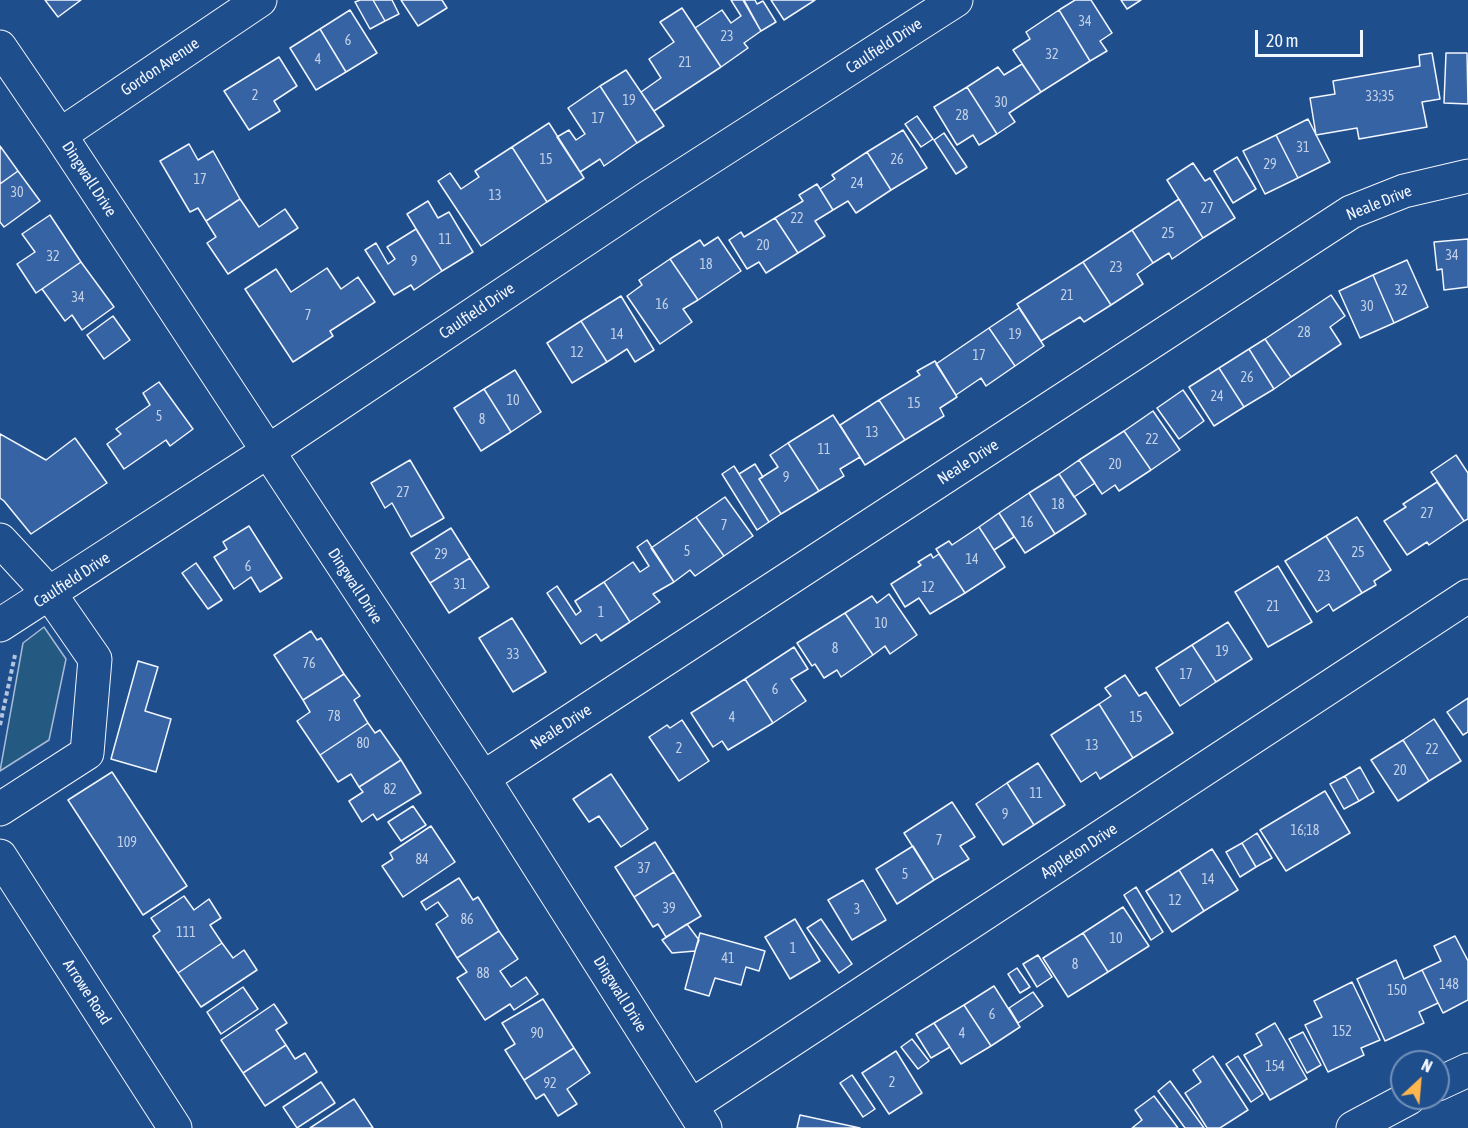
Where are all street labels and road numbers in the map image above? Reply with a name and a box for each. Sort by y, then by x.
street label: Caulfield Drive [842,14,926,78]
street label: Gordon Avenue [117,34,203,100]
street label: Dingwall Drive [58,138,120,220]
street label: Neale Drive [1344,181,1414,225]
street label: Caulfield Drive [436,279,518,343]
street label: Neale Drive [934,435,1002,489]
street label: Dingwall Drive [324,545,386,627]
street label: Caulfield Drive [30,548,114,612]
street label: Neale Drive [527,700,595,754]
street label: Appleton Drive [1037,819,1121,883]
street label: Dingwall Drive [589,953,651,1035]
street label: Arrowe Road [59,956,115,1028]

